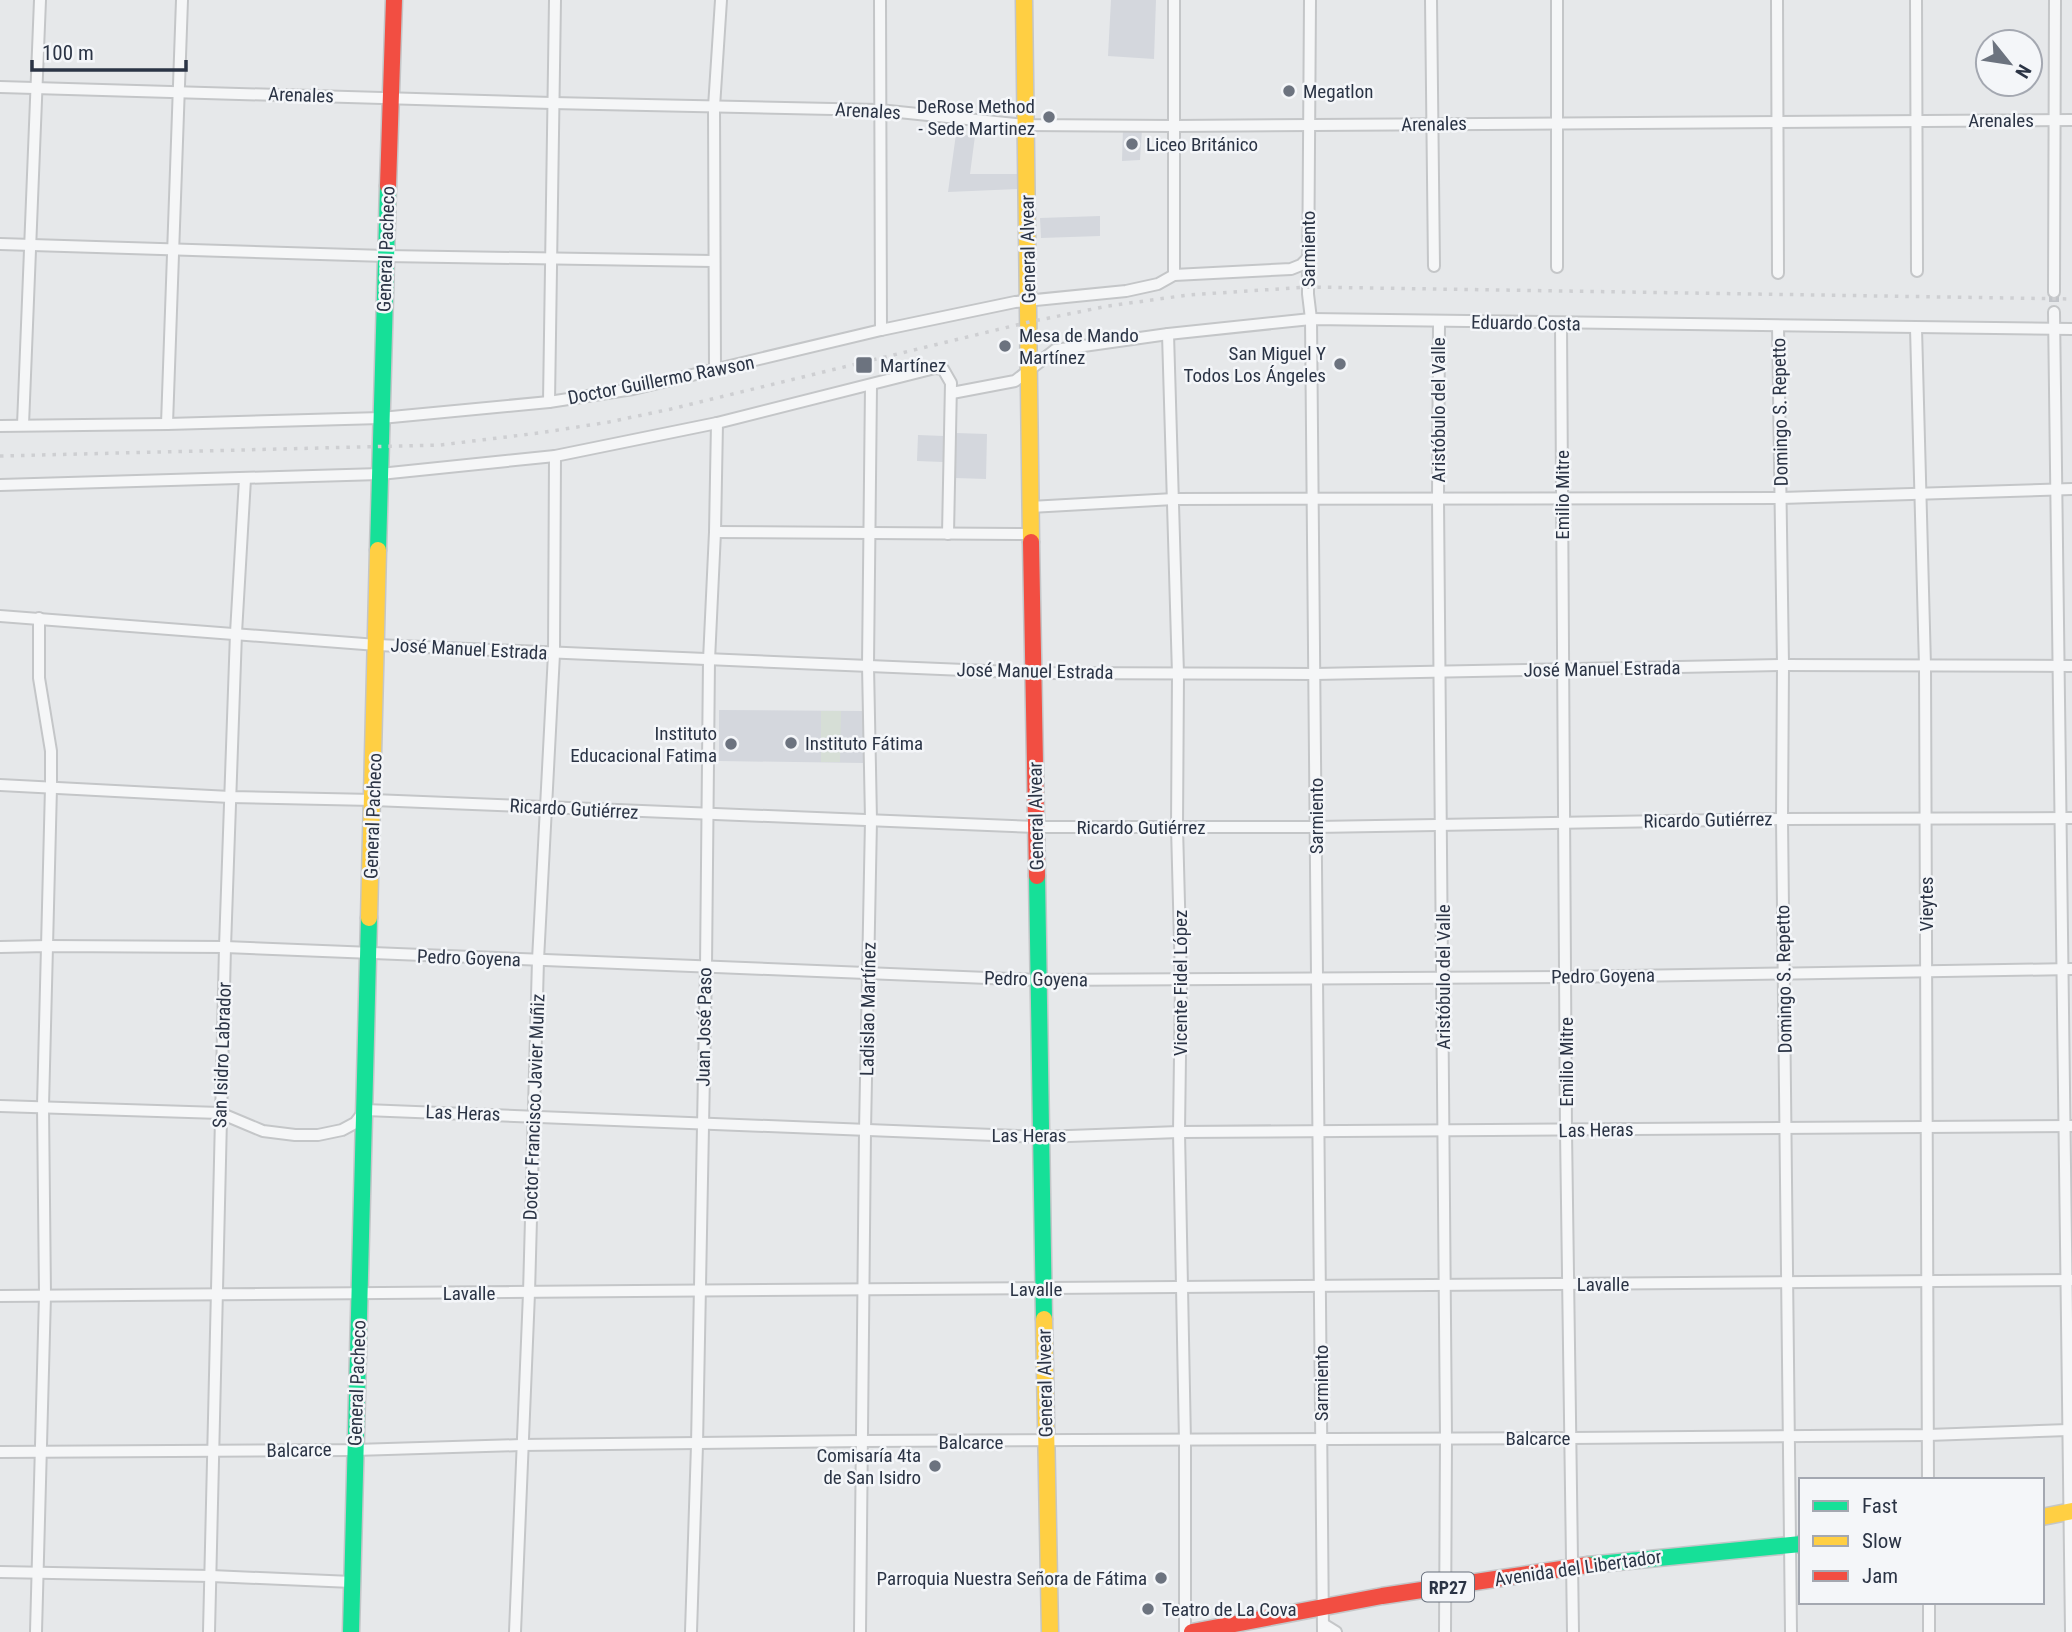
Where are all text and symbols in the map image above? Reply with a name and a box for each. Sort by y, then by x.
scale bar [32,28,186,72]
north arrow [1974,28,2044,98]
text: 100 m [42,41,94,65]
text: N [2010,60,2036,82]
place label: Megatlon [1303,80,1373,103]
street label: Arenales [268,82,334,108]
marker: Megatlon [1281,83,1297,99]
place label: DeRose Method - Sede Martinez [917,95,1035,140]
street label: Arenales [835,98,901,124]
marker: DeRose Method - Sede Martinez [1041,109,1057,125]
street label: Arenales [1968,109,2034,132]
street label: Arenales [1401,112,1467,136]
place label: Liceo Británico [1146,133,1258,156]
marker: Liceo Británico [1124,136,1140,152]
street label: General Pacheco [372,186,400,312]
street label: General Alvear [1016,194,1040,303]
street label: Sarmiento [1297,211,1320,287]
street label: Eduardo Costa [1471,311,1581,335]
place label: Mesa de Mando Martínez [1019,324,1139,369]
street label: Aristóbulo del Valle [1427,337,1450,483]
marker: Mesa de Mando Martínez [997,338,1013,354]
street label: Domingo S. Repetto [1767,338,1793,486]
place label: San Miguel Y Todos Los Ángeles [1184,342,1326,387]
street label: Doctor Guillermo Rawson [566,351,756,409]
place label: Martínez [880,354,946,377]
marker: Martínez [854,355,874,375]
marker: San Miguel Y Todos Los Ángeles [1332,356,1348,372]
street label: Emilio Mitre [1551,450,1574,540]
street label: José Manuel Estrada [390,633,548,665]
street label: José Manuel Estrada [1523,656,1681,682]
street label: José Manuel Estrada [956,658,1114,684]
place label: Instituto Educacional Fatima [570,722,717,767]
place label: Instituto Fátima [805,732,923,755]
marker: Instituto Fátima [783,735,799,751]
marker: Instituto Educacional Fatima [723,736,739,752]
street label: General Pacheco [359,753,387,879]
street label: General Alvear [1024,761,1048,870]
street label: Sarmiento [1305,778,1328,854]
street label: Ricardo Gutiérrez [509,794,639,824]
street label: Ricardo Gutiérrez [1643,807,1773,833]
street label: Ricardo Gutiérrez [1076,816,1206,839]
street label: Vieytes [1915,877,1938,931]
street label: Aristóbulo del Valle [1432,904,1455,1050]
street label: Domingo S. Repetto [1771,905,1797,1053]
street label: Vicente Fidel López [1169,910,1192,1056]
street label: Ladislao Martínez [855,942,881,1076]
street label: Pedro Goyena [417,945,521,971]
street label: Pedro Goyena [1551,964,1655,988]
street label: Juan José Paso [691,967,717,1087]
street label: Pedro Goyena [984,967,1088,991]
street label: San Isidro Labrador [208,981,236,1128]
street label: Doctor Francisco Javier Muñiz [519,993,549,1221]
street label: Emilio Mitre [1555,1017,1578,1107]
street label: Las Heras [425,1100,501,1126]
street label: Las Heras [1558,1118,1634,1142]
street label: Las Heras [991,1124,1067,1147]
street label: Lavalle [1577,1273,1629,1296]
street label: Lavalle [1010,1278,1062,1301]
street label: Lavalle [443,1282,495,1305]
street label: General Pacheco [343,1320,371,1446]
street label: General Alvear [1033,1328,1057,1437]
street label: Sarmiento [1310,1345,1333,1421]
street label: Balcarce [1505,1427,1571,1450]
street label: Balcarce [938,1431,1004,1454]
street label: Balcarce [266,1438,332,1462]
place label: Comisaría 4ta de San Isidro [816,1444,921,1489]
marker: Comisaría 4ta de San Isidro [927,1458,943,1474]
legend [1799,1478,2044,1604]
text: Fast [1862,1494,1898,1518]
text: Slow [1862,1529,1902,1553]
street label: Avenida del Libertador [1493,1545,1663,1591]
text: Jam [1862,1564,1898,1588]
place label: Parroquia Nuestra Señora de Fátima [877,1567,1147,1590]
marker: Parroquia Nuestra Señora de Fátima [1153,1570,1169,1586]
road number: RP27 [1422,1572,1474,1602]
place label: Teatro de La Cova [1162,1598,1297,1621]
marker: Teatro de La Cova [1140,1601,1156,1617]

